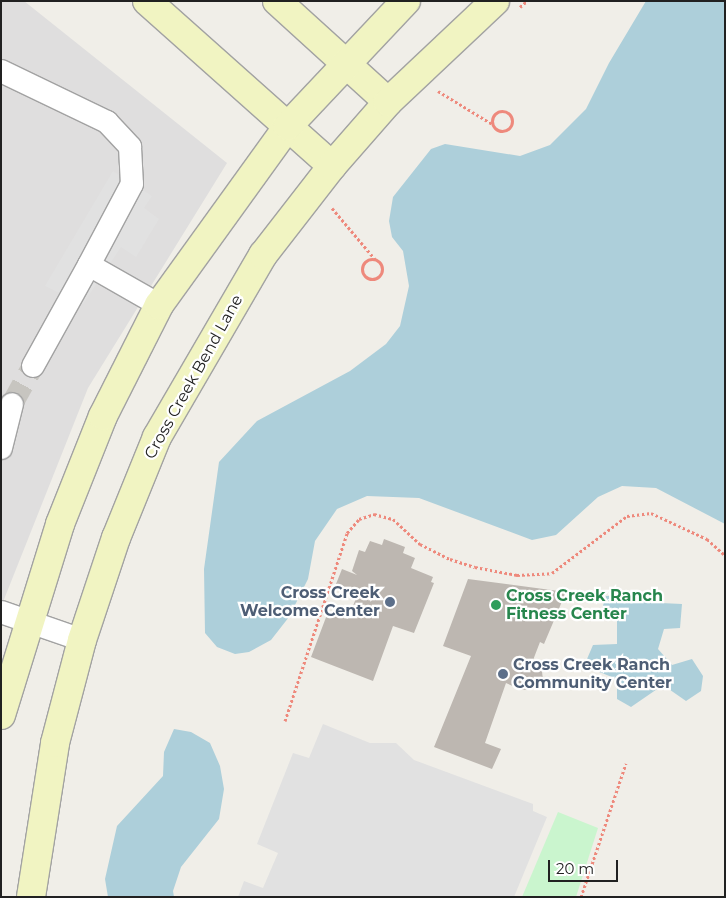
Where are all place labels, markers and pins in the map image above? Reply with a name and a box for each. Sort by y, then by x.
place label: Cross Creek Welcome Center [240,583,380,621]
place label: Cross Creek Ranch Fitness Center [506,586,663,624]
marker: Cross Creek Welcome Center [384,596,396,608]
marker: Cross Creek Ranch Fitness Center [490,599,502,611]
place label: Cross Creek Ranch Community Center [513,655,672,693]
marker: Cross Creek Ranch Community Center [497,668,509,680]

